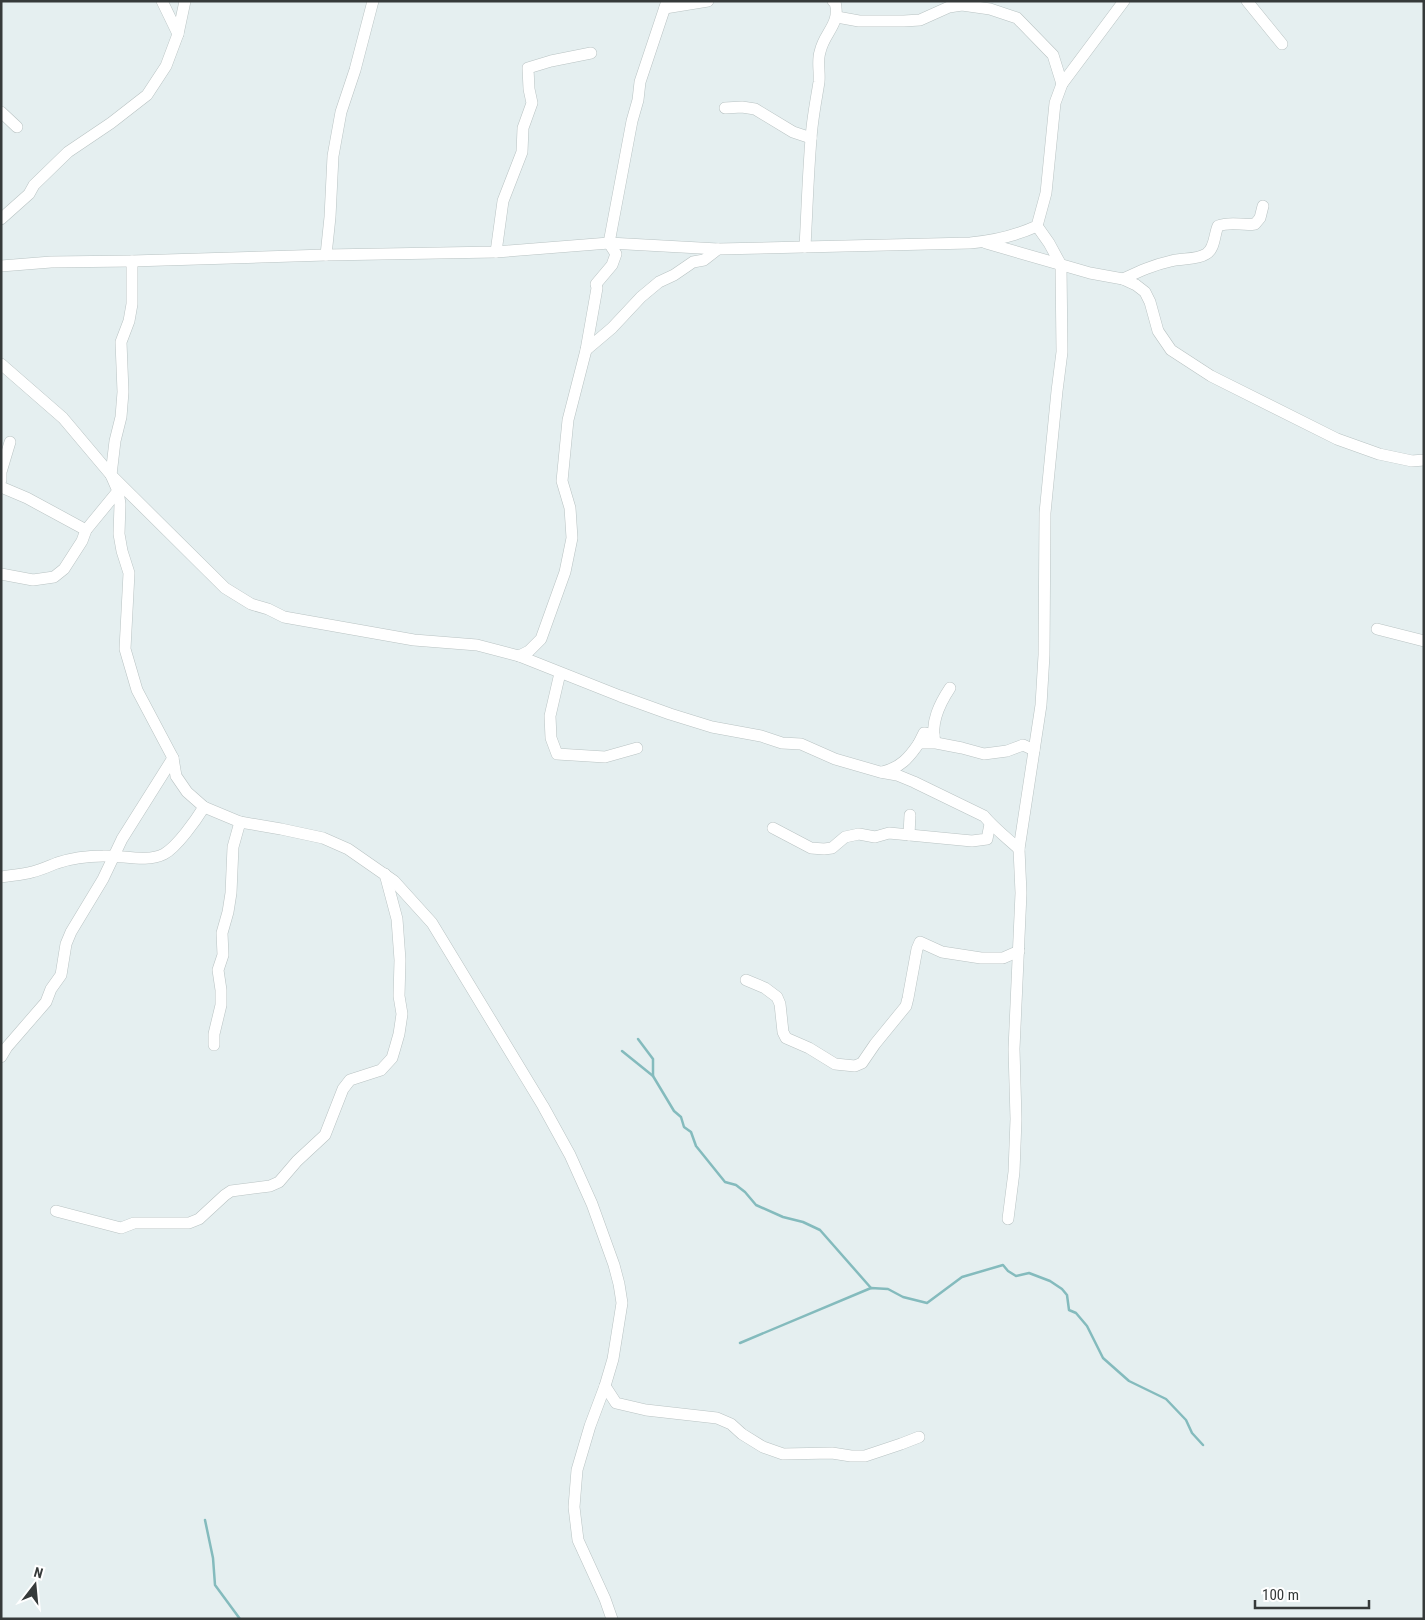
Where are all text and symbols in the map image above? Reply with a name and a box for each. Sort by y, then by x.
north arrow [10,1560,60,1610]
text: N [32,1564,45,1581]
scale bar [1255,1578,1369,1610]
text: 100 m [1262,1586,1299,1604]

